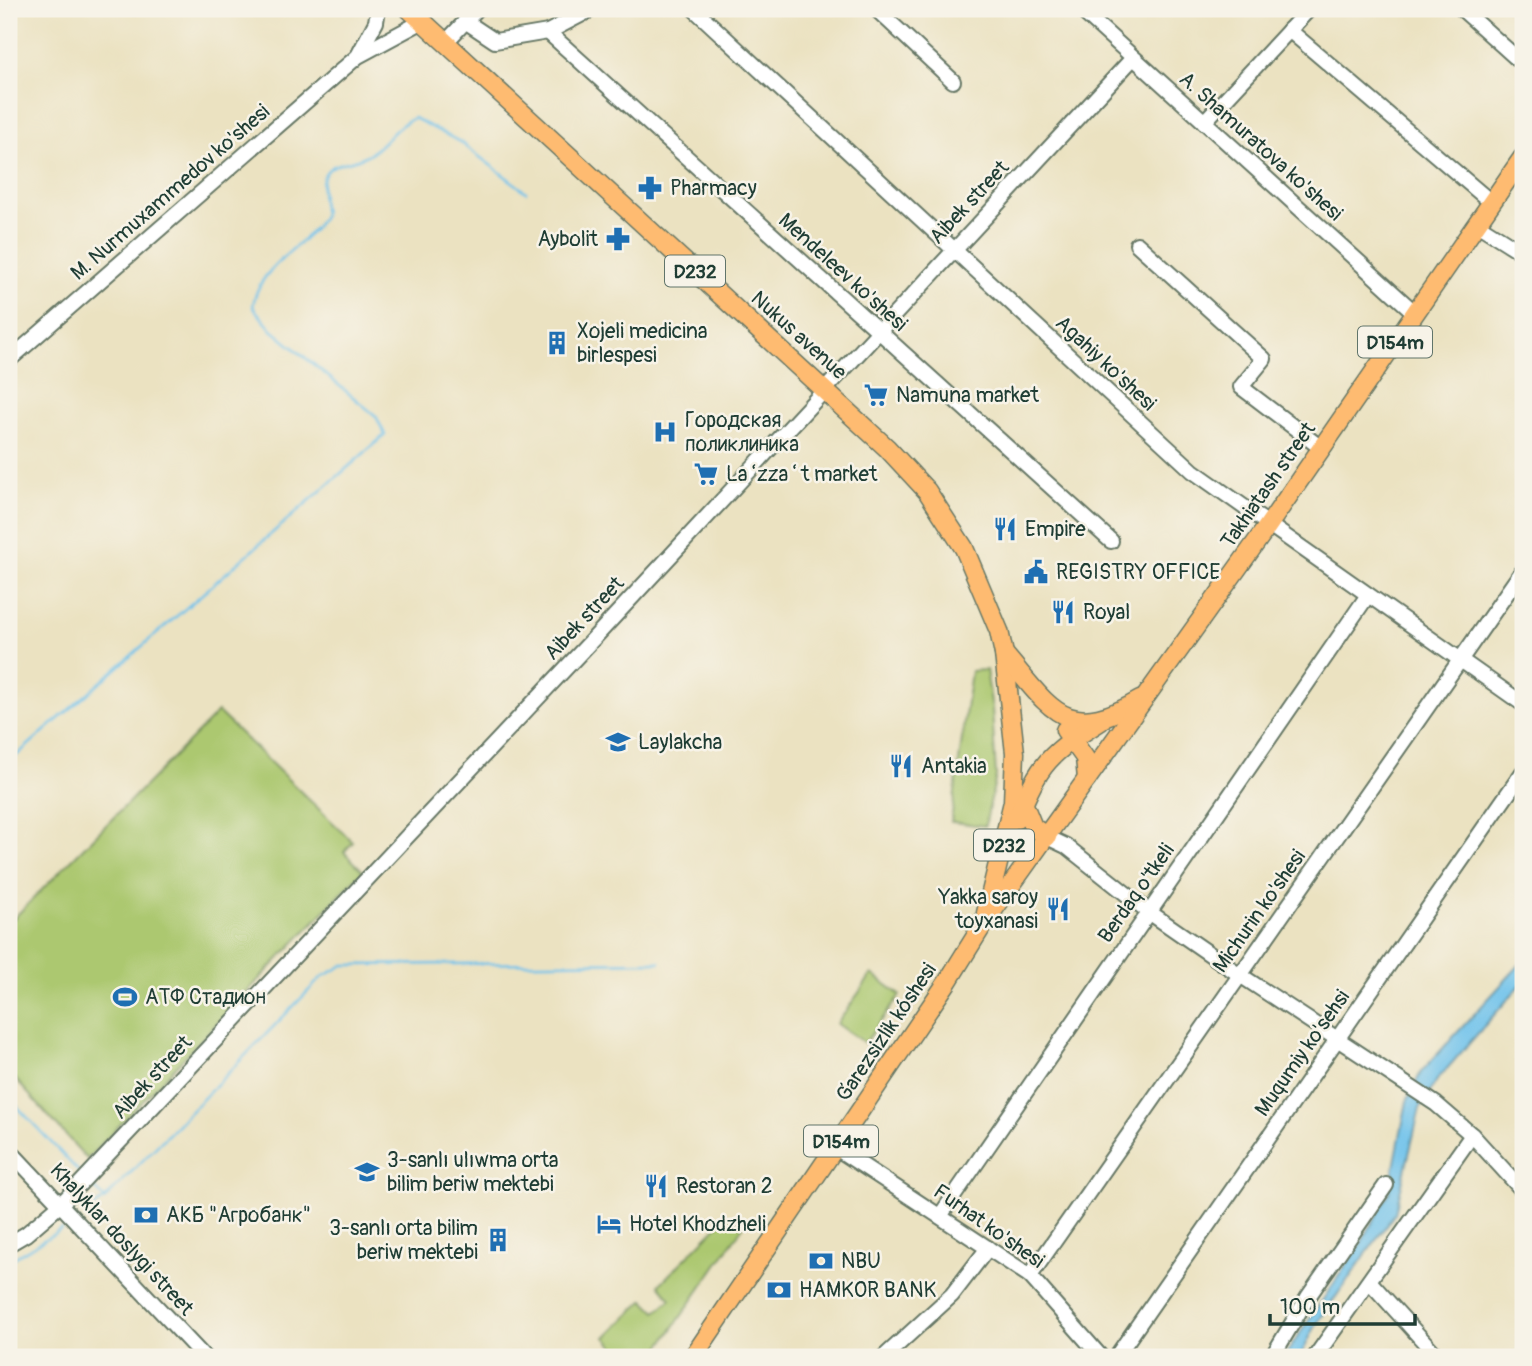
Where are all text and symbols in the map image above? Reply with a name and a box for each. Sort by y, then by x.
street label: A. Shamuratova ko'shesi [1173,66,1348,227]
street label: M. Nurmuxammedov ko'shesi [65,98,276,286]
street label: Aibek street [924,154,1016,250]
pharmacy icon: Pharmacy [636,174,664,202]
place label: Pharmacy [670,175,757,202]
street label: Mendeleev ko'shesi [773,207,913,338]
pharmacy icon: Aybolit [604,225,632,253]
place label: Aybolit [537,226,599,253]
road number: D232 [665,256,725,286]
street label: Nukus avenue [745,285,853,386]
street label: Agahiy ko'shesi [1050,310,1162,417]
place label: Xojeli medicina birlespesi [577,318,708,369]
road number: D154m [1358,326,1432,358]
building icon: Xojeli medicina birlespesi [543,329,571,357]
supermarket icon: Namuna market [862,381,890,409]
place label: Namuna market [896,382,1039,409]
place label: Городская поликлиника [685,407,799,458]
street label: Takhiatash street [1215,417,1322,554]
hospital icon: Городская поликлиника [651,418,679,446]
supermarket icon: Laʻzzaʻt market [692,460,720,488]
place label: Laʻzzaʻt market [726,461,878,488]
restaurant icon: Empire [991,515,1019,543]
place label: Empire [1025,516,1086,543]
public building icon: REGISTRY OFFICE [1022,558,1050,586]
place label: REGISTRY OFFICE [1056,559,1220,586]
street label: Aibek street [539,570,631,666]
restaurant icon: Royal [1049,598,1077,626]
place label: Royal [1083,599,1130,626]
school or university icon: Laylakcha [604,728,632,756]
place label: Laylakcha [638,729,722,756]
restaurant icon: Antakia [887,752,915,780]
place label: Antakia [921,753,987,780]
road number: D232 [974,830,1034,860]
street label: Berdaq o'tkeli [1092,838,1181,948]
street label: Michurin ko'shesi [1207,844,1312,978]
place label: Yakka saroy toyxanasi [938,884,1038,935]
restaurant icon: Yakka saroy toyxanasi [1044,895,1072,923]
street label: Ǵarezsizlik kóshesi [830,958,943,1107]
sports icon: АТФ Стадион [111,983,139,1011]
place label: АТФ Стадион [145,984,266,1011]
street label: Muqumiy ko'sehsi [1249,985,1356,1122]
street label: Aibek street [107,1029,199,1125]
road number: D154m [804,1126,878,1156]
place label: 3-sanlı ulıwma orta bilim beriw mektebi [387,1147,559,1198]
street label: Khalyklar doslygi street [44,1157,200,1322]
school or university icon: 3-sanlı ulıwma orta bilim beriw mektebi [353,1158,381,1186]
restaurant icon: Restoran 2 [642,1172,670,1200]
place label: Restoran 2 [676,1173,772,1200]
street label: Furhat ko'shesi [928,1178,1050,1275]
bank icon: АКБ "Агробанк" [132,1201,160,1229]
place label: АКБ "Агробанк" [166,1202,311,1229]
hotel icon: Hotel Khodzheli [595,1210,623,1238]
place label: Hotel Khodzheli [629,1211,766,1238]
place label: 3-sanlı orta bilim beriw mektebi [329,1215,478,1266]
building icon: 3-sanlı orta bilim beriw mektebi [484,1226,512,1254]
bank icon: NBU [807,1247,835,1275]
place label: NBU [841,1248,881,1275]
bank icon: HAMKOR BANK [765,1276,793,1304]
place label: HAMKOR BANK [799,1277,936,1304]
scale bar [1270,1282,1415,1326]
text: 100 m [1280,1294,1340,1321]

